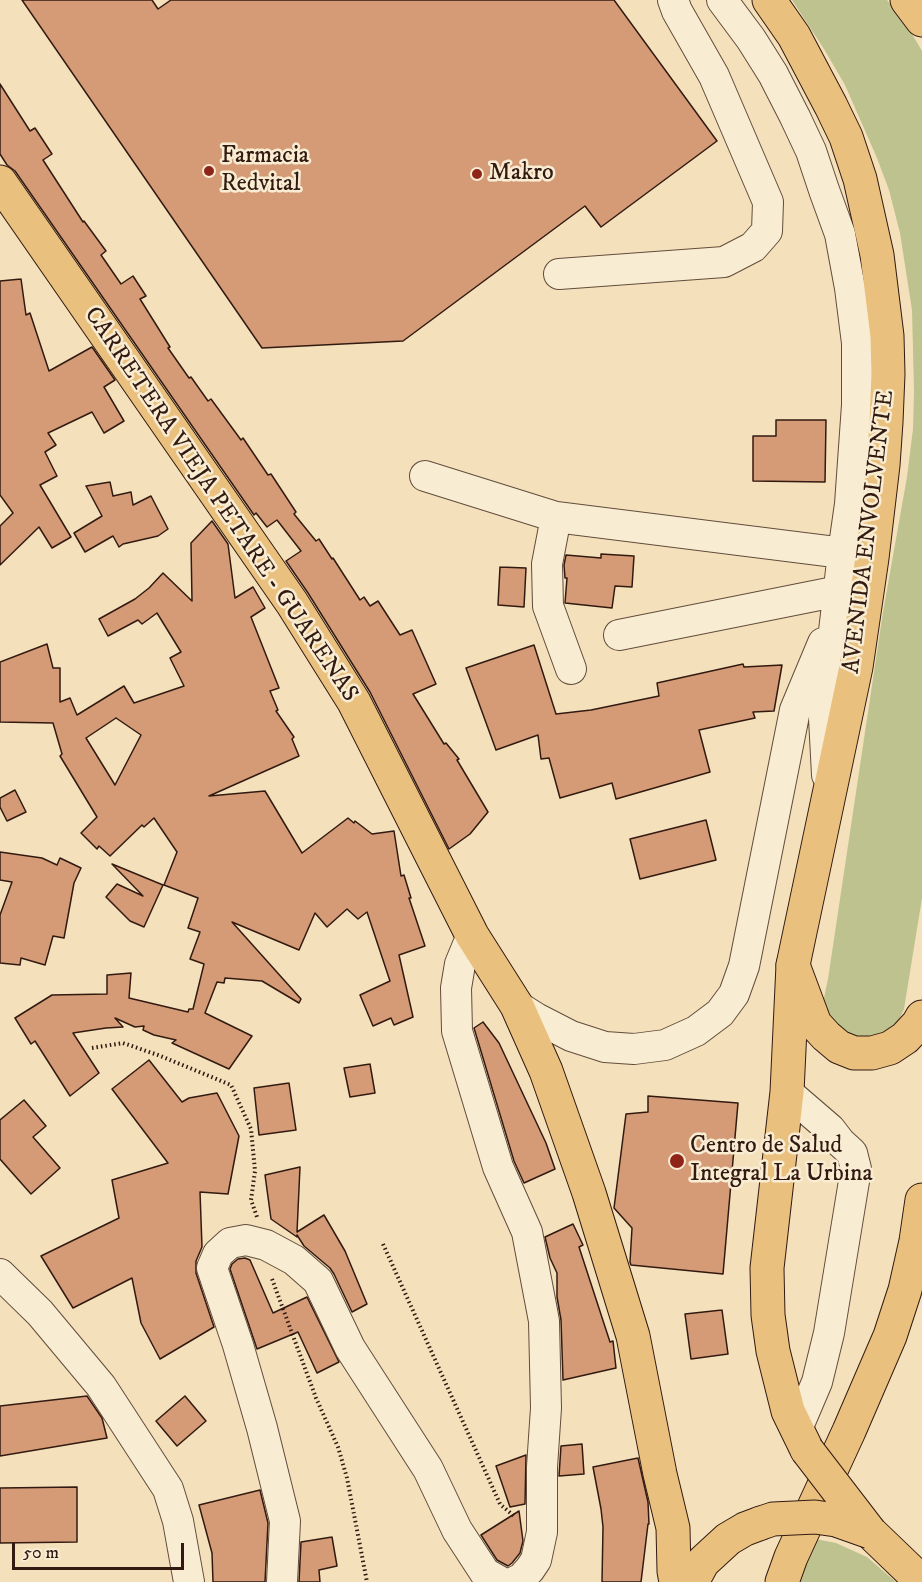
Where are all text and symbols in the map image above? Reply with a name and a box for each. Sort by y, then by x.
place label: Farmacia Redvital [221,143,309,199]
place label: Makro [489,160,554,188]
marker: Farmacia Redvital [202,164,216,178]
marker: Makro [470,167,484,181]
street label: CARRETERA VIEJA PETARE - GUARENAS [77,302,363,708]
street label: AVENIDA ENVOLVENTE [838,389,902,675]
place label: Centro de Salud Integral La Urbina [690,1133,873,1189]
marker: Centro de Salud Integral La Urbina [668,1152,686,1170]
scale bar [15,1531,188,1569]
text: 50 m [23,1542,59,1564]

